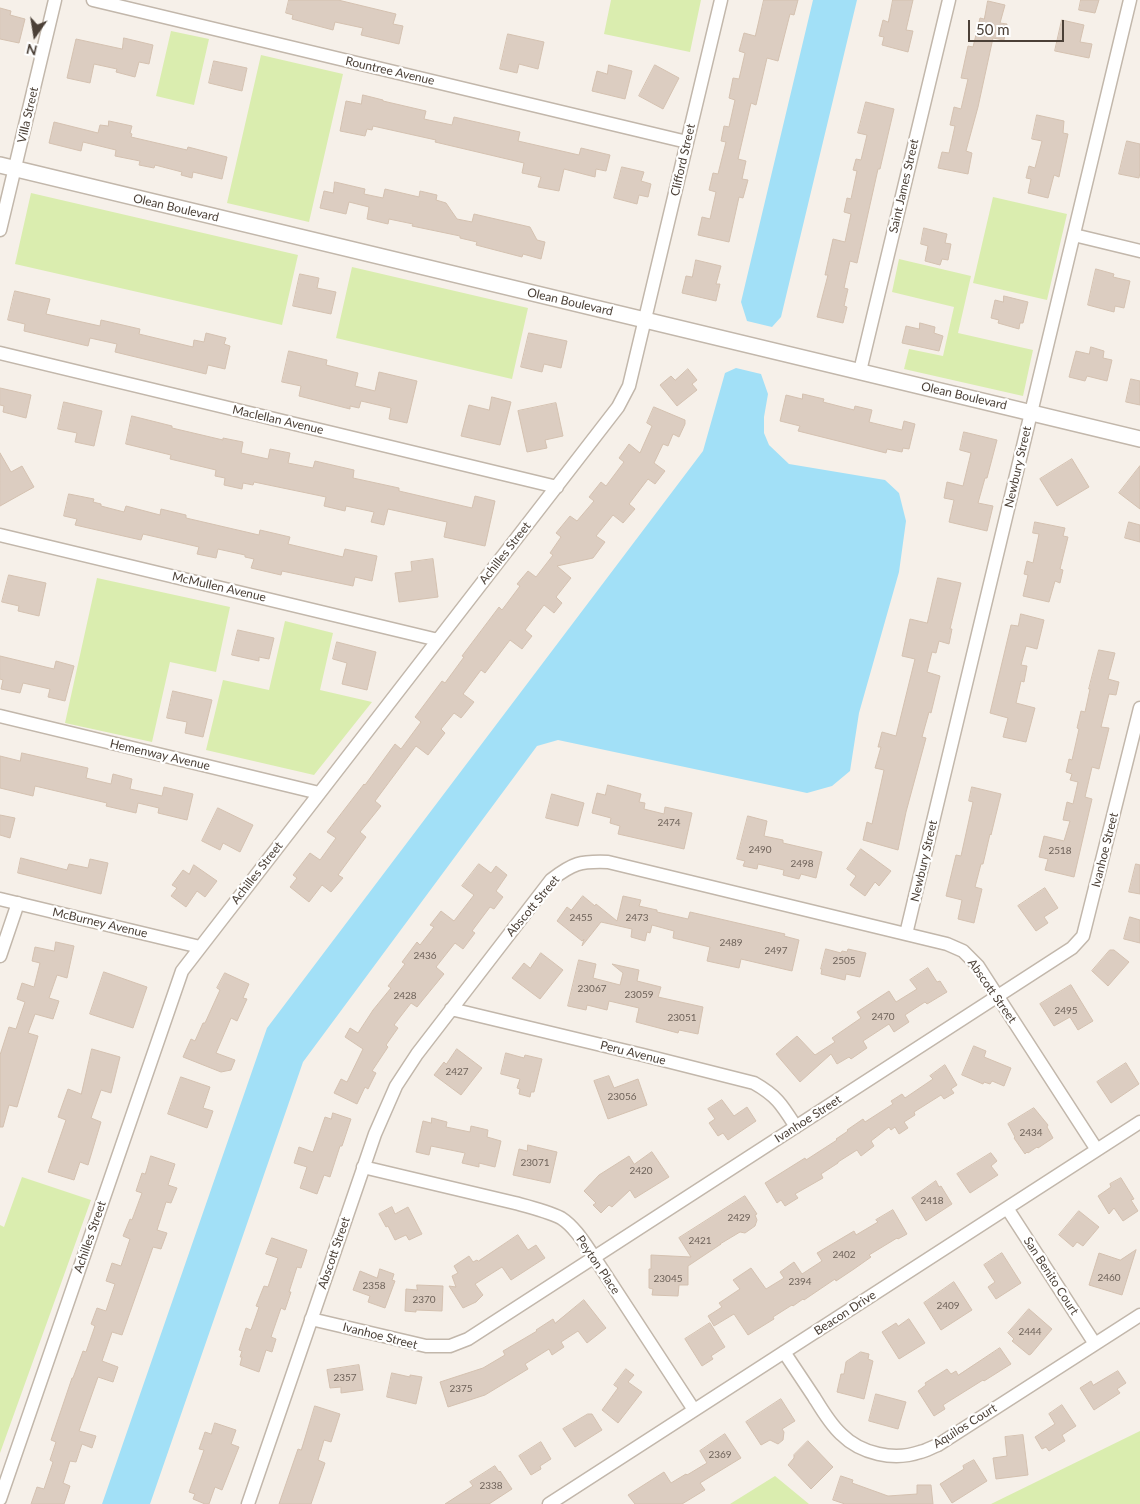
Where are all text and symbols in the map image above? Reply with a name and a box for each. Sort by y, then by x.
north arrow [10,10,60,60]
scale bar [970,10,1066,42]
text: 50 m [976,20,1010,38]
text: N [24,41,39,60]
street label: Rountree Avenue [344,54,436,88]
street label: Villa Street [15,85,41,145]
street label: Clifford Street [668,122,698,198]
street label: Saint James Street [886,138,922,234]
street label: Olean Boulevard [132,191,220,225]
street label: Olean Boulevard [526,285,614,319]
street label: Olean Boulevard [920,379,1008,413]
street label: Maclellan Avenue [231,403,325,437]
street label: Newbury Street [1002,425,1034,509]
street label: Achilles Street [476,519,534,587]
street label: McMullen Avenue [171,569,267,605]
street label: Hemenway Avenue [109,736,211,774]
street label: Ivanhoe Street [1089,811,1121,889]
house number: 2474 [657,817,681,829]
street label: Newbury Street [908,819,940,903]
street label: Achilles Street [228,839,286,907]
house number: 2490 [748,844,772,856]
house number: 2518 [1048,845,1072,857]
house number: 2498 [790,858,814,870]
street label: Abscott Street [503,873,563,939]
street label: McBurney Avenue [51,905,149,941]
house number: 2455 [569,912,593,924]
house number: 2473 [625,912,649,924]
house number: 2489 [719,937,743,949]
house number: 2497 [764,945,788,957]
house number: 2436 [413,950,437,962]
house number: 2505 [832,955,856,967]
street label: Abscott Street [965,956,1019,1026]
house number: 23067 [578,983,606,995]
house number: 23059 [625,989,653,1001]
house number: 2428 [393,990,417,1002]
house number: 2495 [1054,1005,1078,1017]
house number: 2470 [871,1011,895,1023]
house number: 23051 [668,1012,696,1024]
street label: Peru Avenue [599,1038,667,1068]
house number: 2427 [445,1066,469,1078]
house number: 23056 [608,1091,636,1103]
street label: Ivanhoe Street [772,1092,844,1146]
house number: 2434 [1019,1127,1043,1139]
house number: 23071 [521,1157,549,1169]
house number: 2420 [629,1165,653,1177]
house number: 2418 [920,1195,944,1207]
street label: Achilles Street [71,1199,109,1275]
house number: 2429 [727,1212,751,1224]
street label: Abscott Street [315,1215,353,1291]
street label: Peyton Place [573,1233,623,1297]
street label: San Benito Court [1020,1234,1082,1318]
house number: 2421 [688,1235,712,1247]
house number: 2402 [832,1249,856,1261]
house number: 2460 [1097,1272,1121,1284]
house number: 23045 [654,1273,682,1285]
house number: 2394 [788,1276,812,1288]
house number: 2358 [362,1280,386,1292]
street label: Beacon Drive [811,1288,879,1338]
house number: 2370 [412,1294,436,1306]
house number: 2409 [936,1300,960,1312]
street label: Ivanhoe Street [341,1320,419,1352]
house number: 2444 [1018,1326,1042,1338]
house number: 2357 [333,1372,357,1384]
house number: 2375 [449,1383,473,1395]
street label: Aquilos Court [931,1401,999,1451]
house number: 2369 [708,1449,732,1461]
house number: 2338 [479,1480,503,1492]

